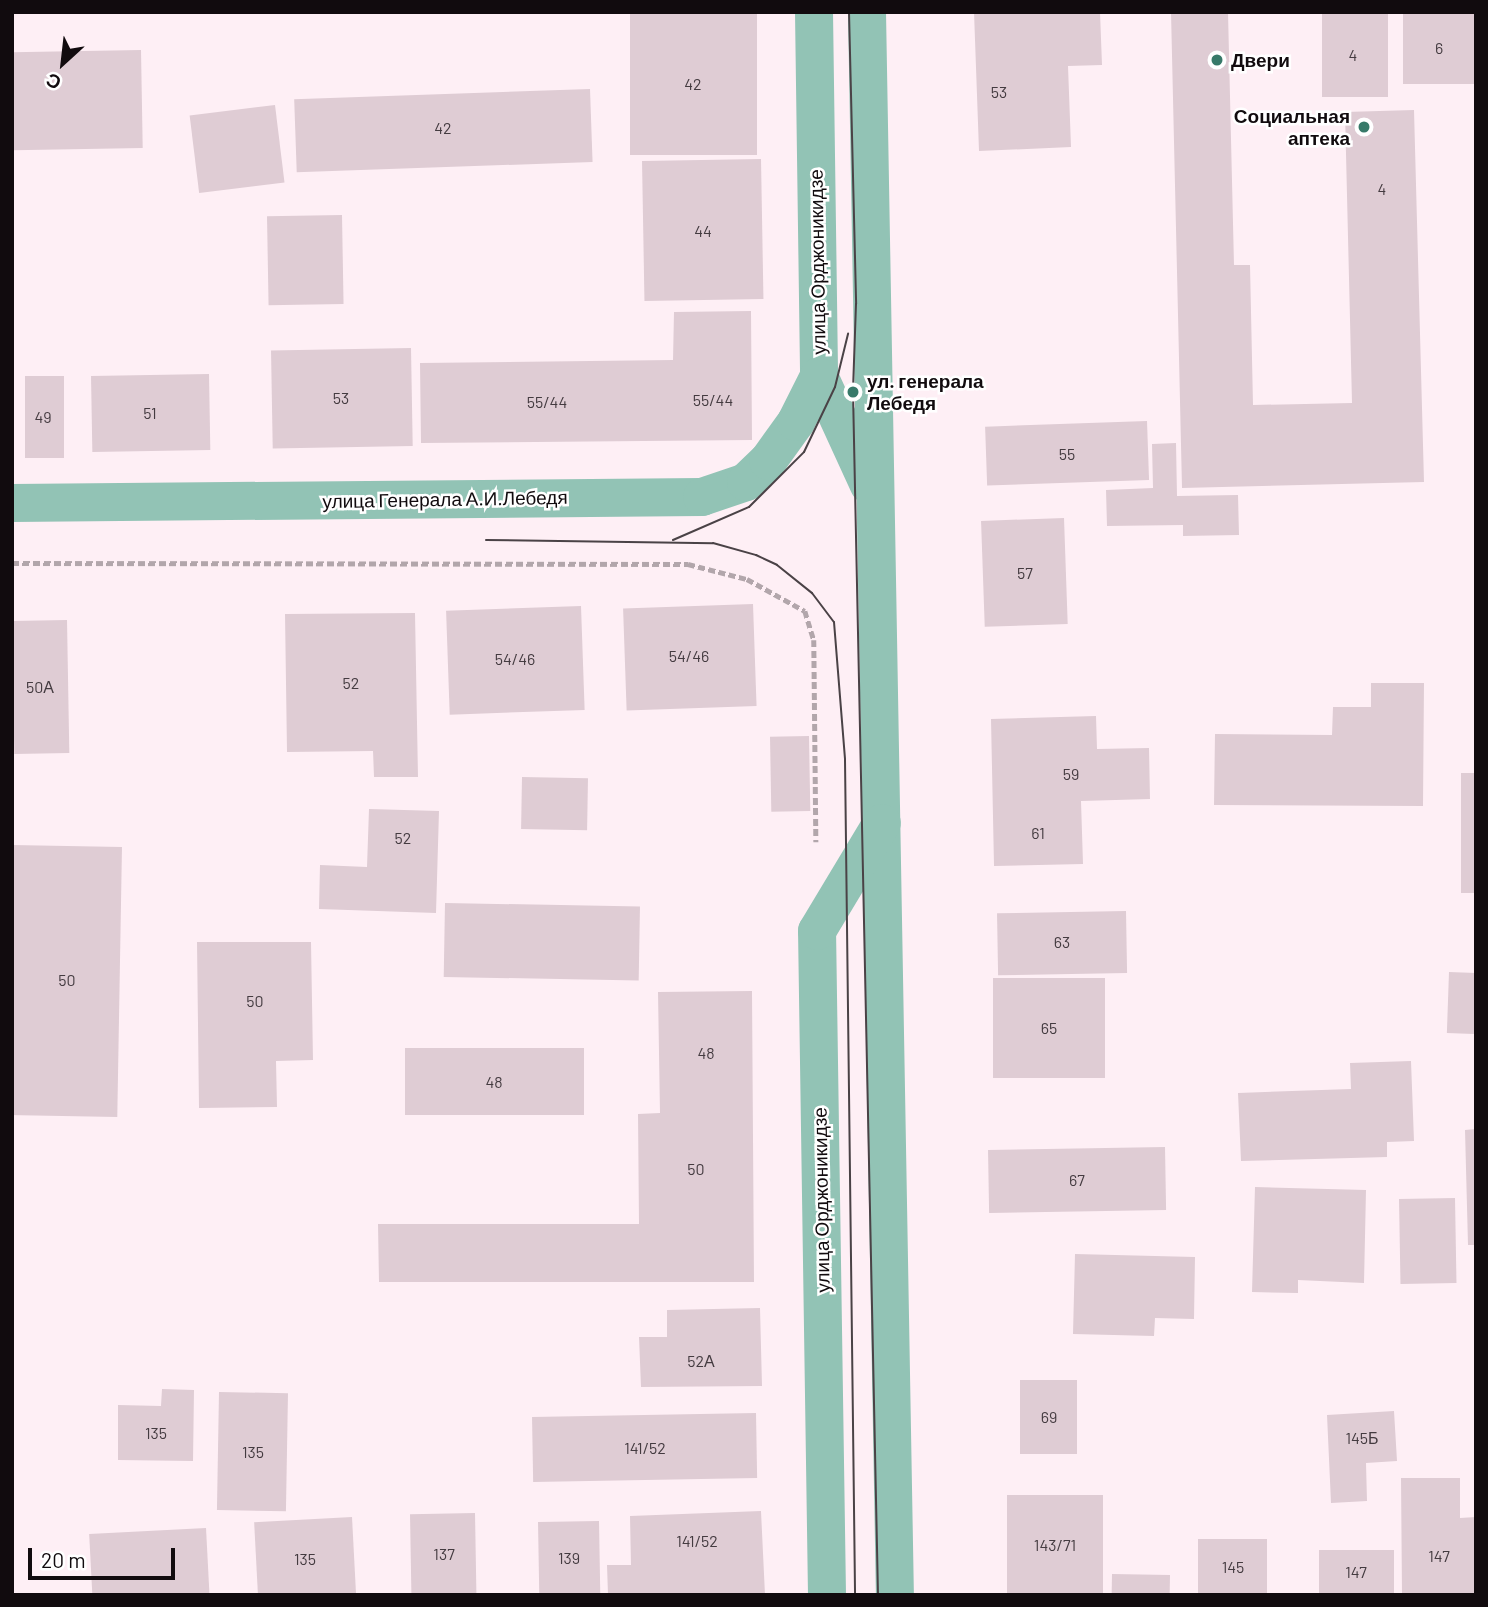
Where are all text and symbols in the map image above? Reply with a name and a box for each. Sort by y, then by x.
north arrow [28,28,98,98]
house number: 6 [1435,38,1443,58]
house number: 4 [1349,45,1357,65]
place label: Двери [1231,49,1290,71]
marker: Двери [1209,52,1225,68]
text: С [42,69,65,96]
house number: 42 [684,74,702,94]
house number: 53 [991,82,1007,102]
place label: Социальная аптека [1234,105,1350,149]
house number: 42 [434,118,452,138]
marker: Социальная аптека [1356,119,1372,135]
street label: улица Орджоникидзе [804,169,830,355]
house number: 4 [1378,179,1386,199]
house number: 44 [694,221,712,241]
place label: ул. генерала Лебедя [867,370,984,414]
marker: ул. генерала Лебедя [845,384,861,400]
house number: 53 [333,388,349,408]
house number: 55/44 [693,390,733,410]
house number: 55/44 [527,392,567,412]
house number: 51 [143,403,157,423]
house number: 49 [34,407,52,427]
house number: 55 [1059,444,1075,464]
street label: улица Генерала А.И.Лебедя [322,485,568,513]
house number: 57 [1017,563,1033,583]
house number: 54/46 [669,646,709,666]
house number: 54/46 [495,649,535,669]
house number: 52 [343,673,359,693]
house number: 50А [26,677,54,697]
house number: 59 [1063,764,1079,784]
house number: 61 [1031,823,1045,843]
house number: 52 [395,828,411,848]
house number: 63 [1054,932,1070,952]
house number: 50 [58,970,76,990]
house number: 50 [246,991,264,1011]
house number: 65 [1041,1018,1057,1038]
house number: 48 [697,1043,715,1063]
house number: 48 [485,1072,503,1092]
street label: улица Орджоникидзе [808,1107,834,1293]
house number: 50 [687,1159,705,1179]
house number: 67 [1069,1170,1085,1190]
house number: 52А [687,1351,715,1371]
house number: 69 [1041,1407,1057,1427]
house number: 135 [145,1423,167,1443]
house number: 145Б [1345,1428,1379,1448]
house number: 141/52 [624,1438,666,1458]
house number: 135 [242,1442,264,1462]
house number: 141/52 [676,1531,718,1551]
scale bar [32,1534,178,1578]
house number: 143/71 [1034,1535,1076,1555]
house number: 137 [433,1544,455,1564]
house number: 147 [1428,1546,1450,1566]
text: 20 m [41,1547,86,1572]
house number: 139 [558,1548,580,1568]
house number: 135 [294,1549,316,1569]
house number: 145 [1222,1557,1244,1577]
house number: 147 [1345,1562,1367,1582]

